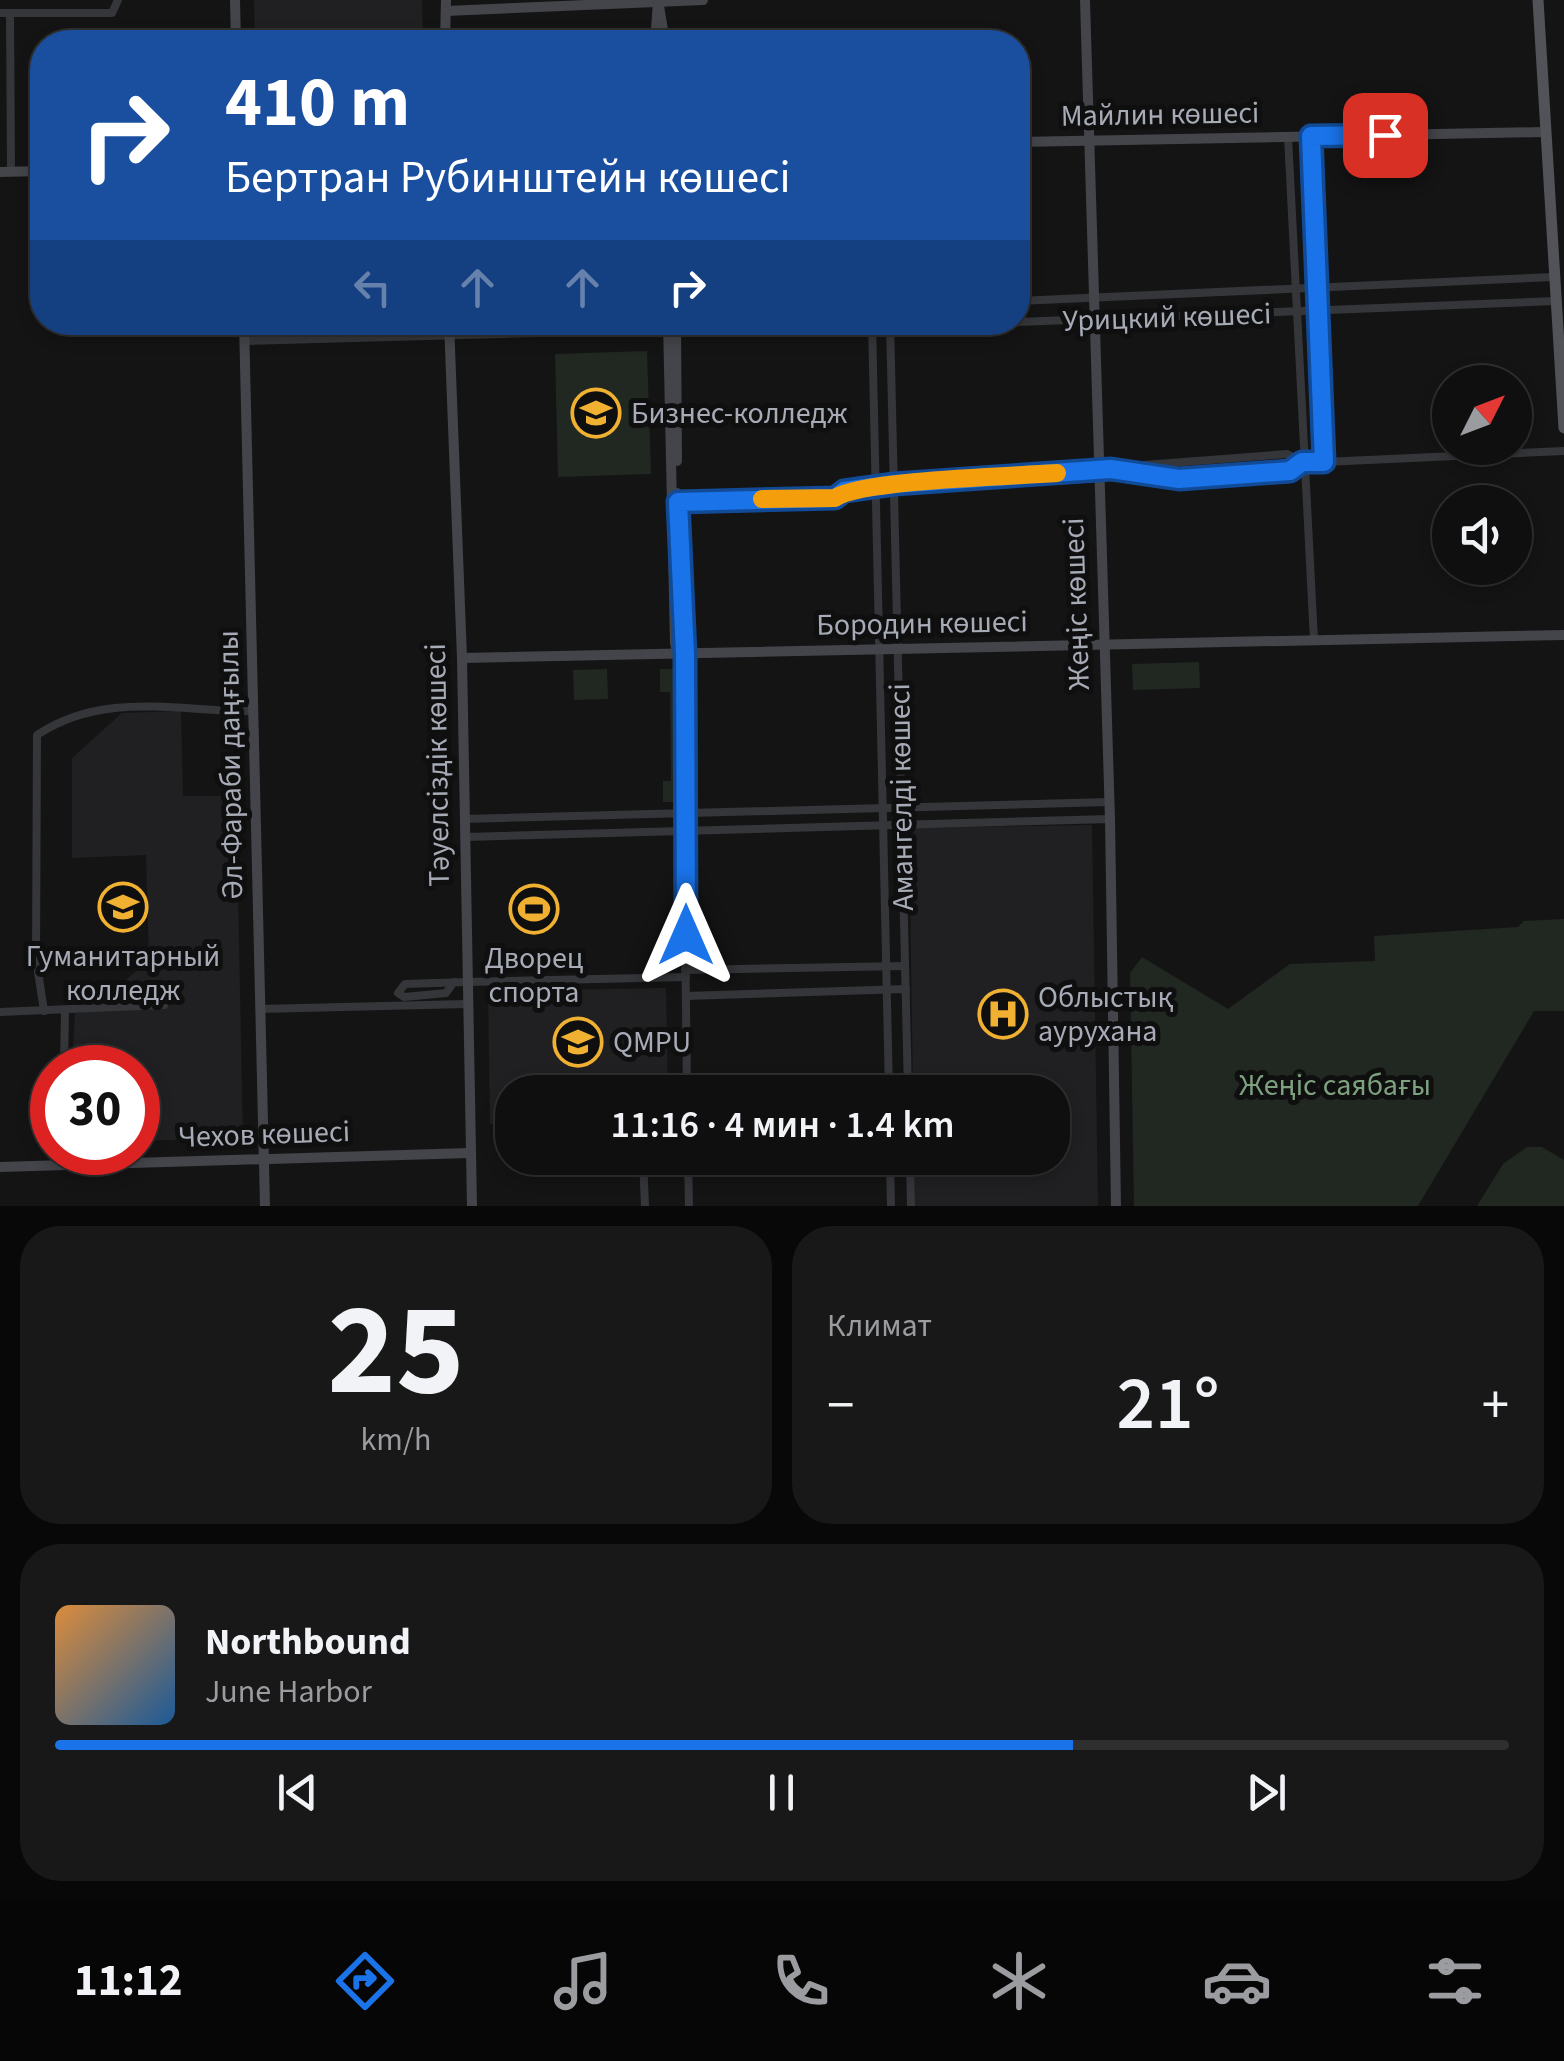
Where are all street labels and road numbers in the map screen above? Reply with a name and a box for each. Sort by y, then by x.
street label: Майлин көшесі [1060,91,1260,138]
street label: Урицкий көшесі [1062,292,1272,343]
street label: Жеңіс көшесі [1052,517,1101,691]
street label: Бородин көшесі [816,600,1028,647]
street label: Әл-Фараби даңғылы [207,630,254,900]
street label: Тәуелсіздік көшесі [414,643,461,887]
street label: Амангелді көшесі [878,683,925,911]
street label: Чехов көшесі [177,1110,351,1159]

